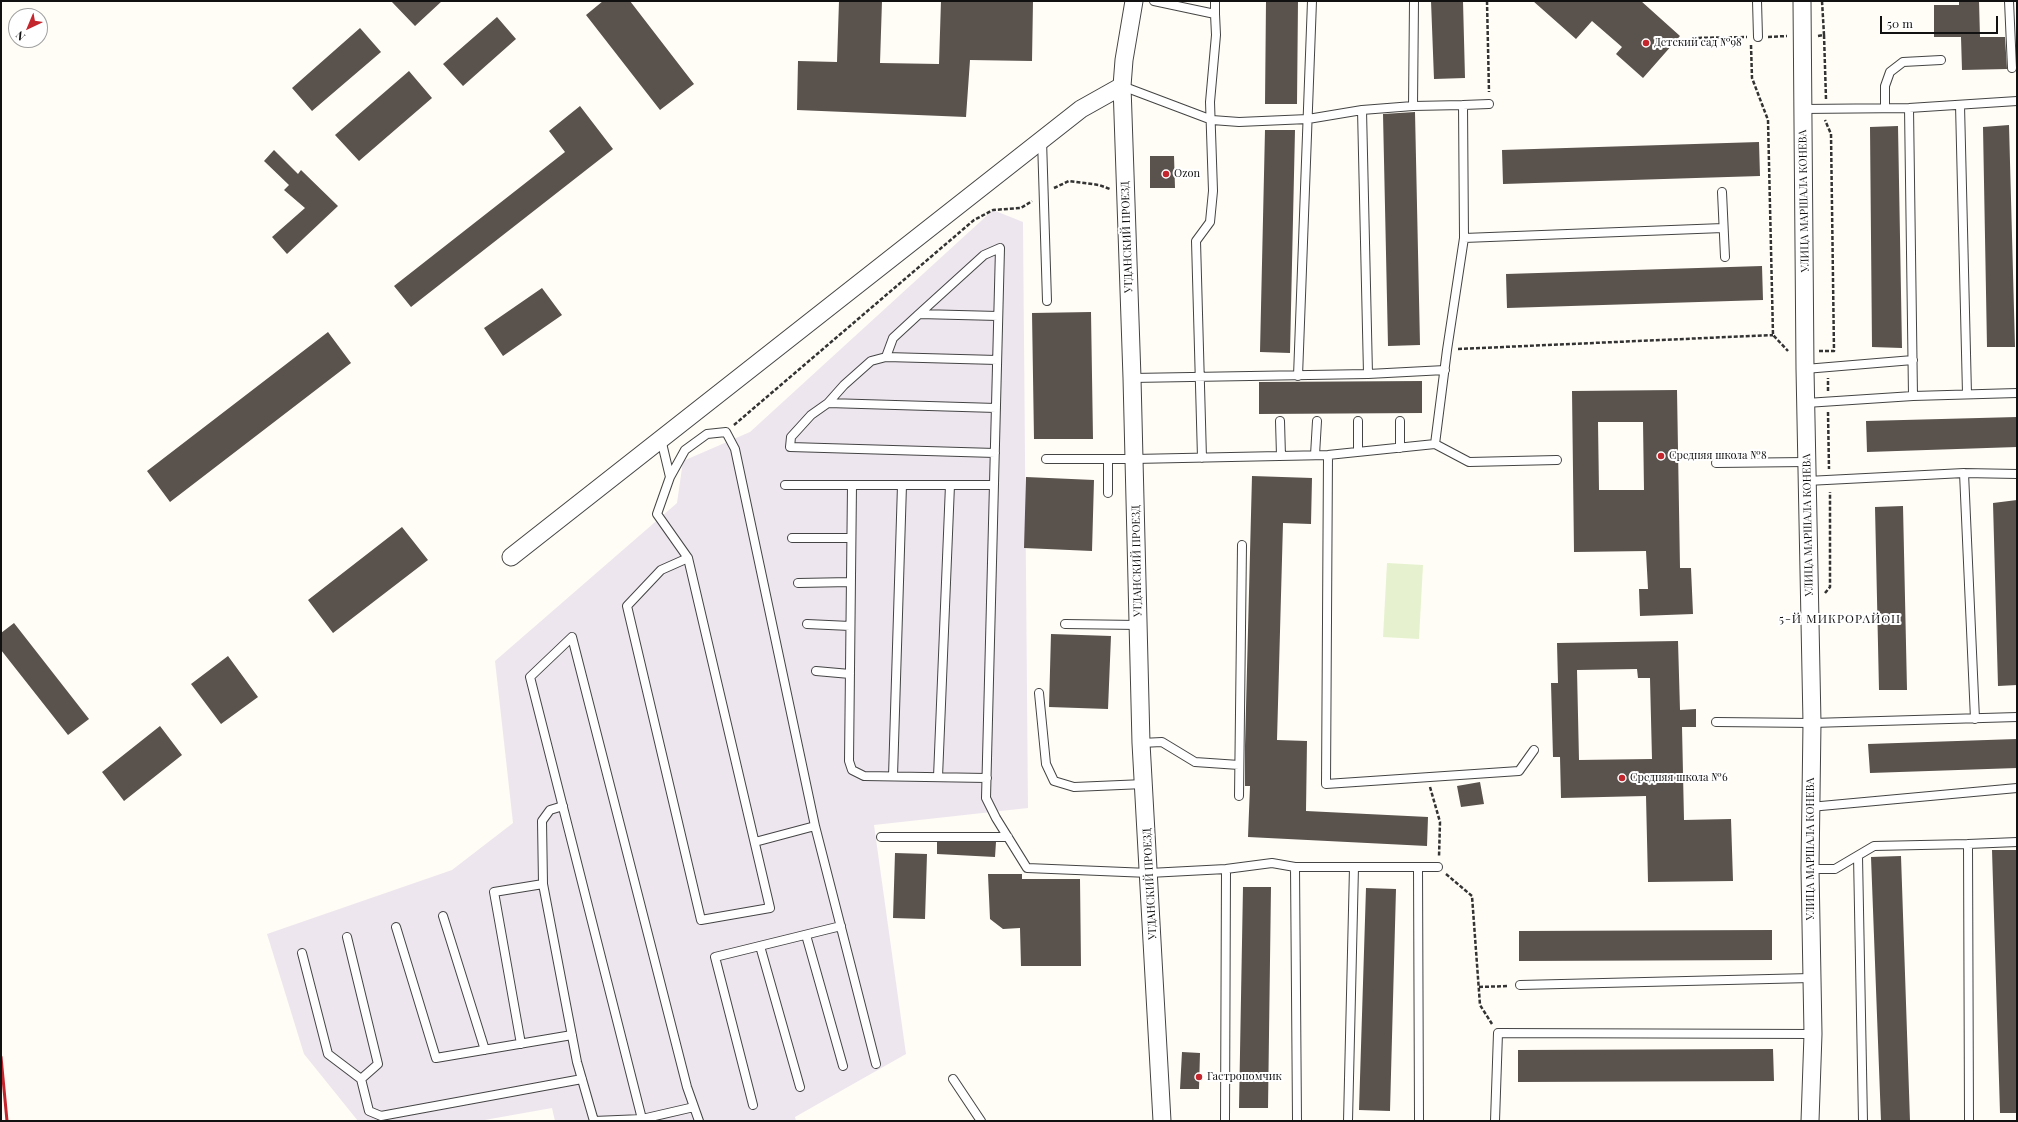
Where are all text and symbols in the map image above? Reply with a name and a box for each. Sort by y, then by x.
north arrow [8,8,48,48]
scale bar [1882,8,2000,34]
text: 50 m [1887,15,1913,31]
text: N [12,28,28,44]
place label: Детский сад №98 [1654,36,1742,50]
marker: Детский сад №98 [1641,38,1651,48]
street label: УЛИЦА МАРШАЛА КОНЕВА [1796,130,1812,272]
place label: Ozon [1174,167,1200,181]
marker: Ozon [1161,169,1171,179]
street label: УГДАНСКИЙ ПРОЕЗД [1118,181,1136,293]
place label: Средняя школа №8 [1669,449,1767,463]
marker: Средняя школа №8 [1656,451,1666,461]
street label: УЛИЦА МАРШАЛА КОНЕВА [1800,454,1816,596]
street label: УГДАНСКИЙ ПРОЕЗД [1129,505,1145,617]
district label: 5-Й МИКРОРАЙОН [1779,612,1901,626]
place label: Средняя школа №6 [1630,771,1728,785]
marker: Средняя школа №6 [1617,773,1627,783]
street label: УЛИЦА МАРШАЛА КОНЕВА [1804,778,1818,920]
street label: УГДАНСКИЙ ПРОЕЗД [1140,828,1160,940]
place label: Гастрономчик [1207,1070,1282,1084]
marker: Гастрономчик [1194,1072,1204,1082]

